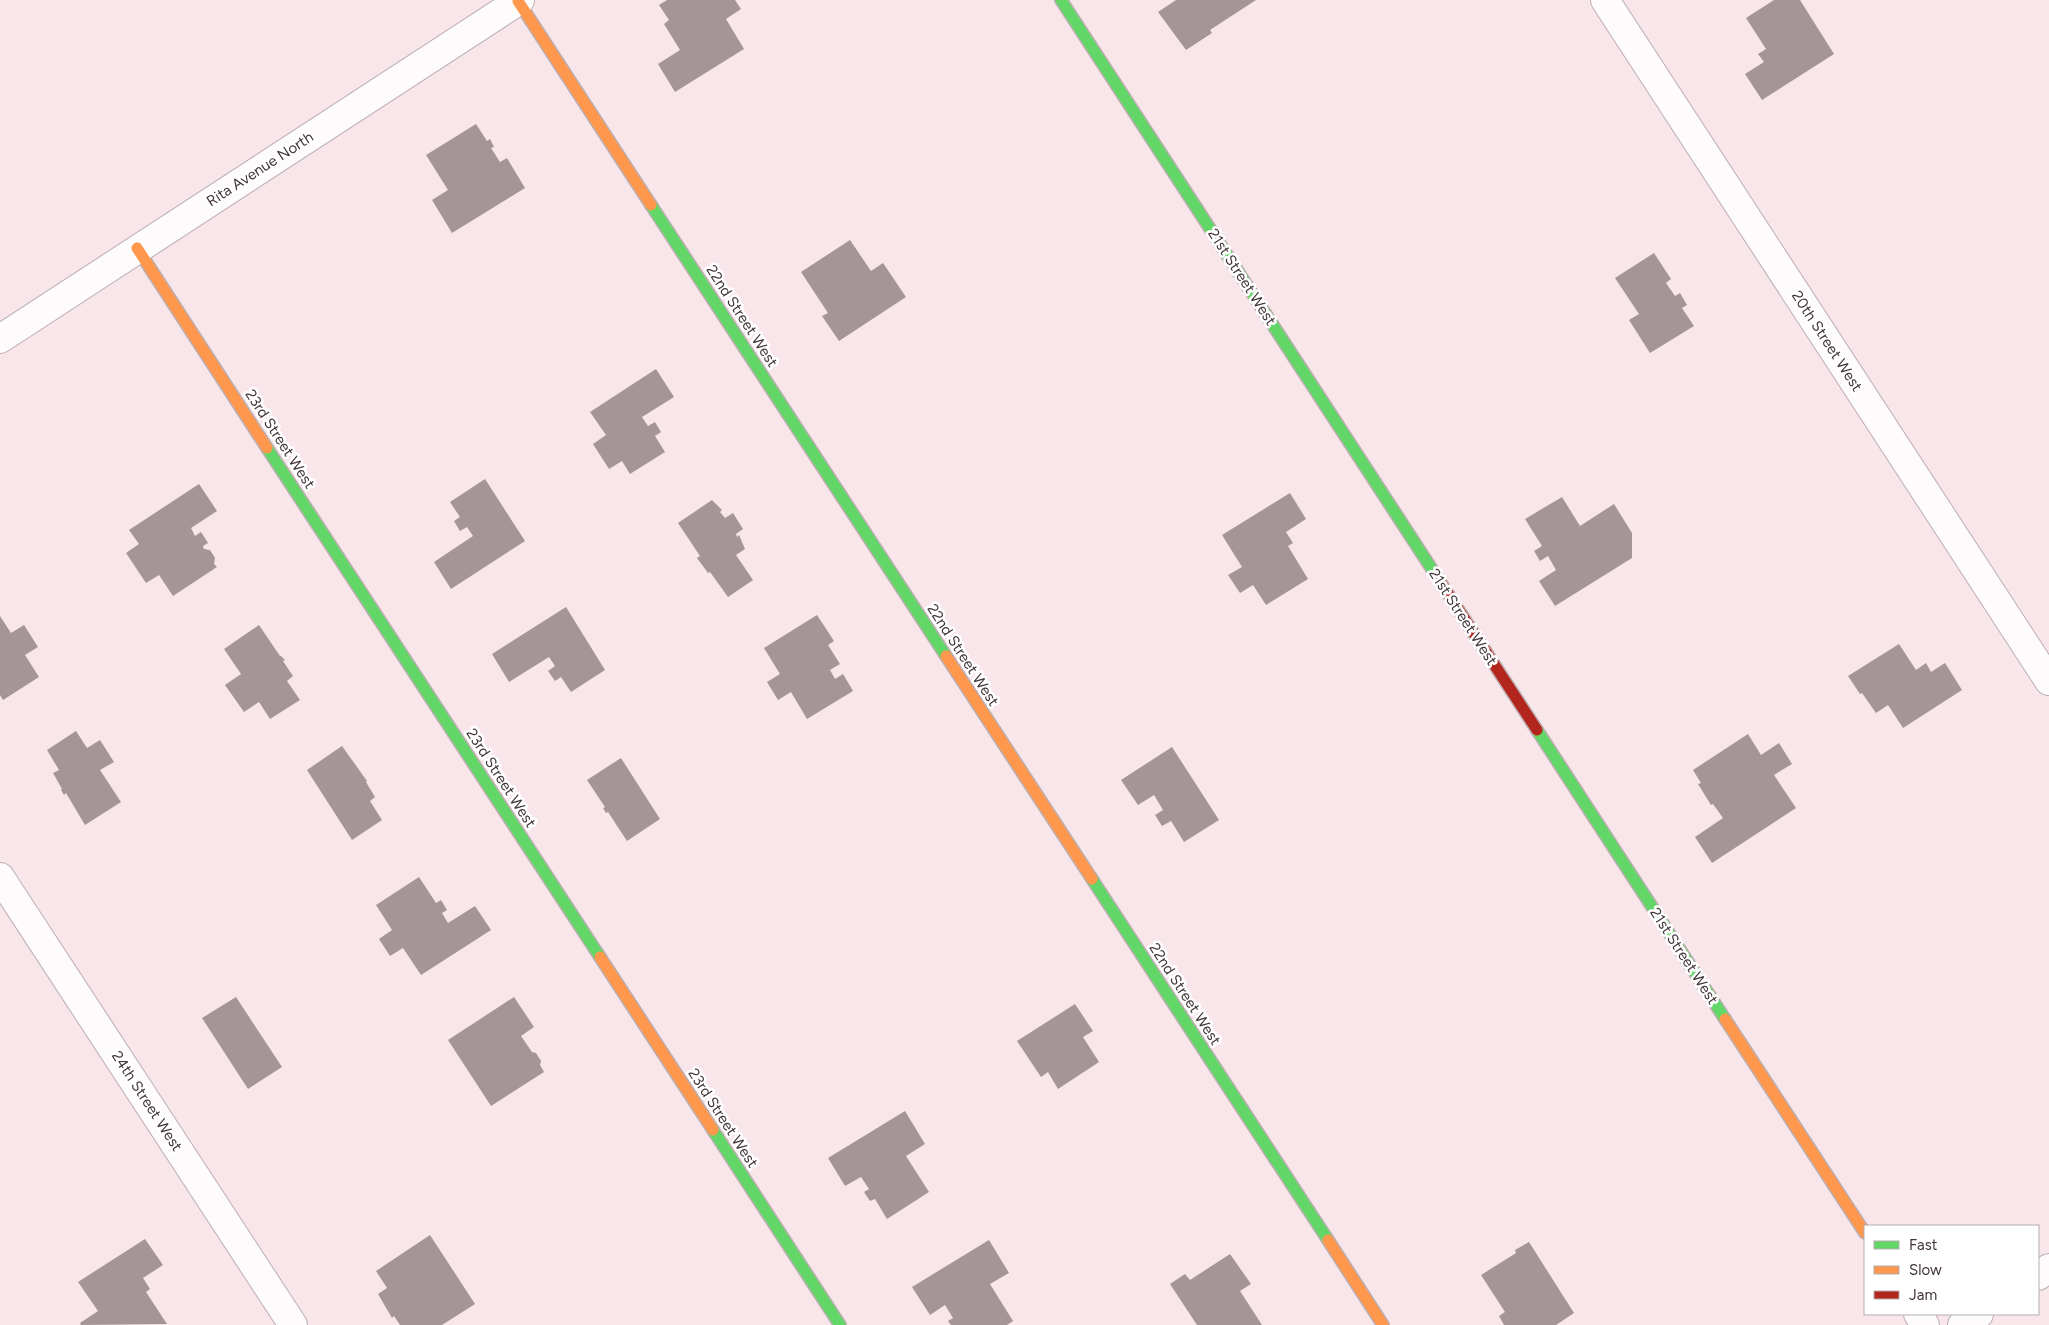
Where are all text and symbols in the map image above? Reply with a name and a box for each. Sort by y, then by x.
street label: Rita Avenue North [203,128,317,210]
street label: 21st Street West [1204,225,1280,329]
street label: 22nd Street West [702,262,782,371]
street label: 20th Street West [1788,287,1866,395]
street label: 23rd Street West [241,386,319,492]
street label: 21st Street West [1425,565,1501,669]
street label: 22nd Street West [923,601,1003,710]
street label: 23rd Street West [462,725,540,831]
street label: 21st Street West [1646,904,1722,1008]
street label: 22nd Street West [1145,940,1225,1049]
street label: 24th Street West [108,1048,186,1155]
street label: 23rd Street West [684,1065,762,1171]
legend [1864,1225,2039,1315]
text: Fast [1909,1236,1938,1254]
text: Slow [1909,1261,1942,1279]
text: Jam [1909,1286,1937,1304]

